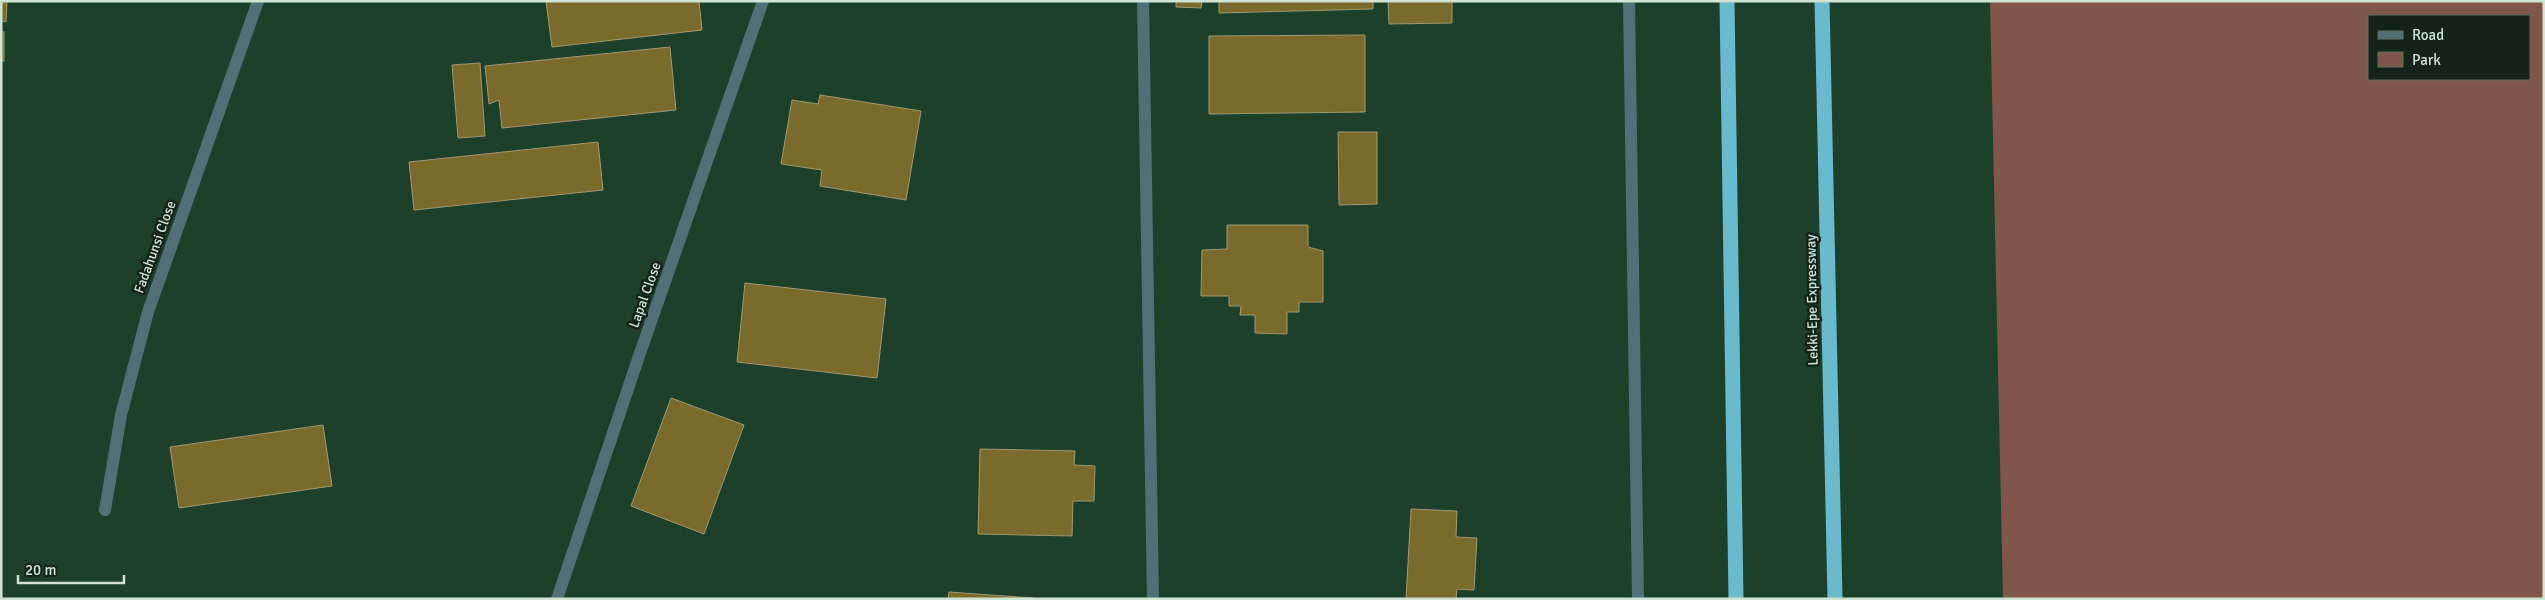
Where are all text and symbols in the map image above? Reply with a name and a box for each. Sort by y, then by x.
legend [2368,15,2530,80]
text: Road [2412,26,2444,44]
text: Park [2412,51,2441,69]
street label: Fadahunsi Close [130,198,180,296]
street label: Lekki-Epe Expressway [1802,234,1822,366]
street label: Lapal Close [625,260,665,330]
scale bar [18,552,124,584]
text: 20 m [25,561,56,579]

